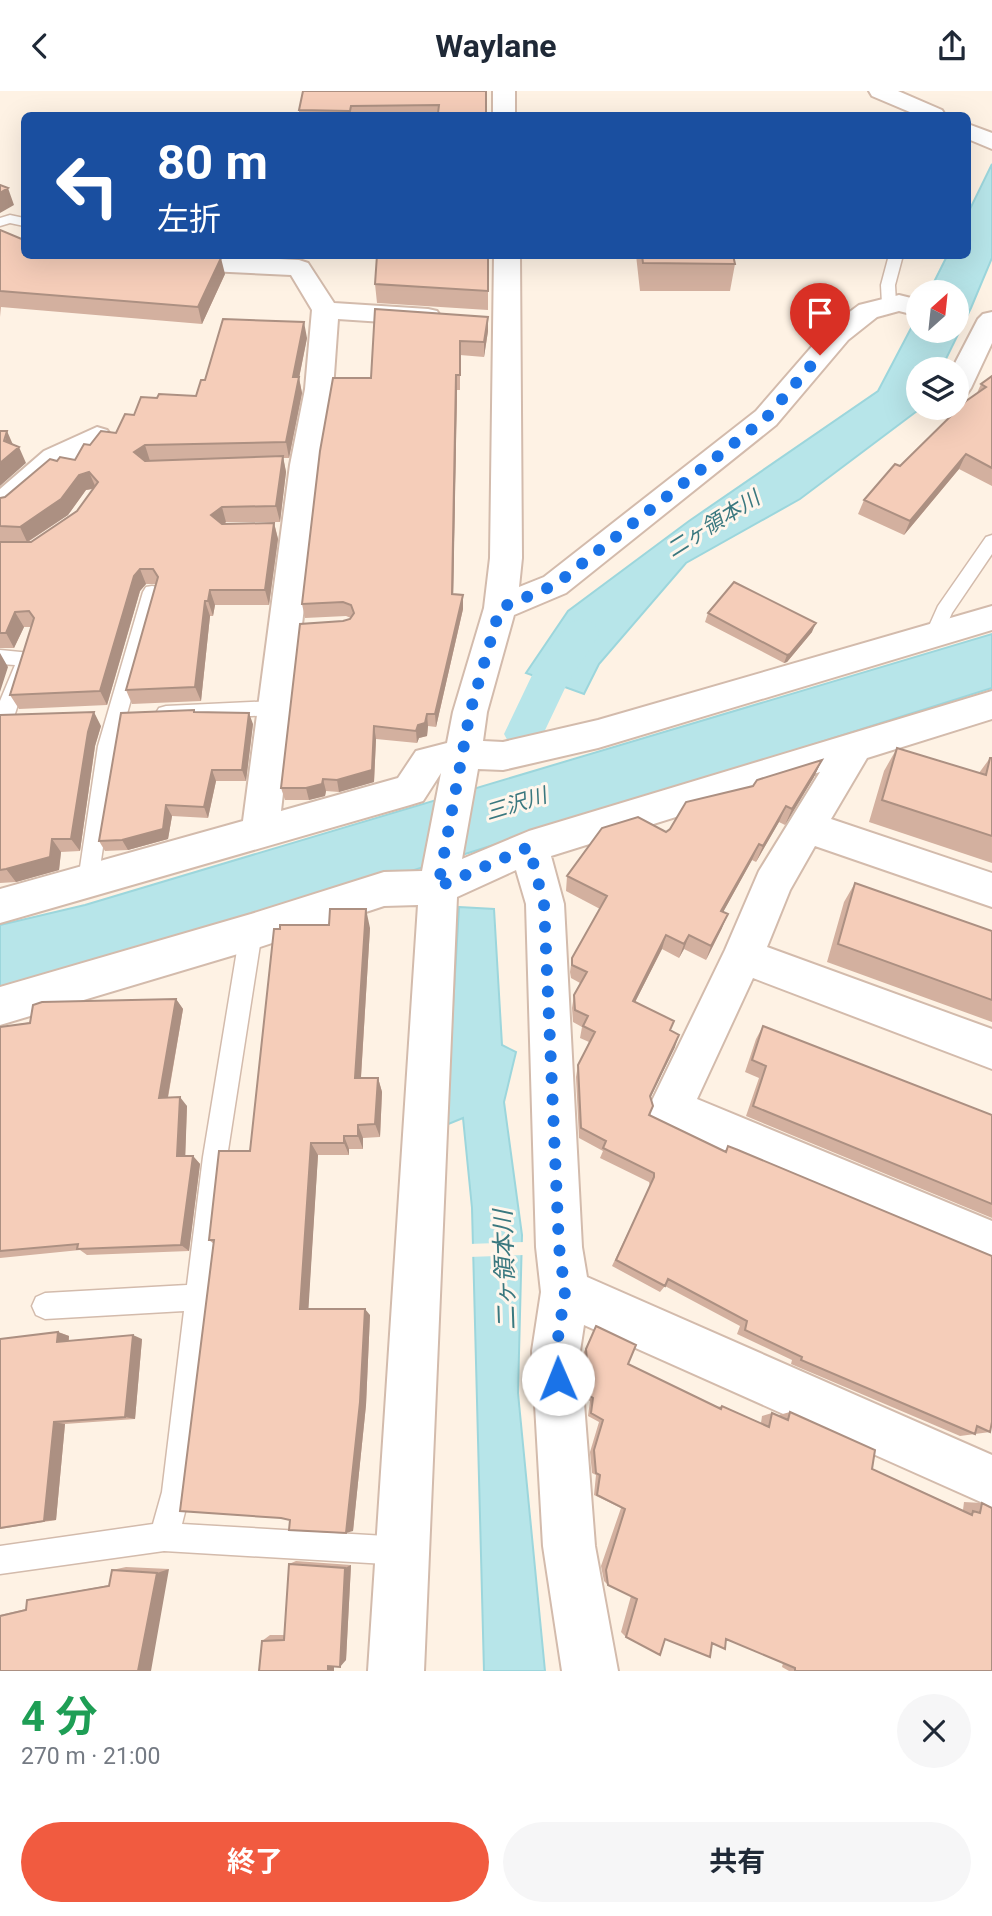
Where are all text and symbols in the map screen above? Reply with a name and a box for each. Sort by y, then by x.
icon: back [21,27,59,65]
text: Waylane [435,27,557,65]
icon: share [933,27,971,65]
text: 80 m [157,134,268,191]
icon: left [42,140,133,231]
text: 左折 [157,200,221,238]
north arrow [906,280,970,343]
map controls [906,280,969,420]
pin [790,283,850,355]
icon: arrive [801,294,839,332]
button: layers [906,357,969,420]
water label: 二ヶ領本川 [662,485,766,562]
water label: 三沢川 [482,783,552,825]
water label: 二ヶ領本川 [489,1207,521,1330]
position arrow [521,1342,595,1416]
text: 4 分 [21,1692,98,1741]
button: close [897,1694,971,1768]
text: 270 m · 21:00 [21,1743,160,1770]
button: 終了 [21,1822,489,1902]
button: 共有 [503,1822,971,1902]

